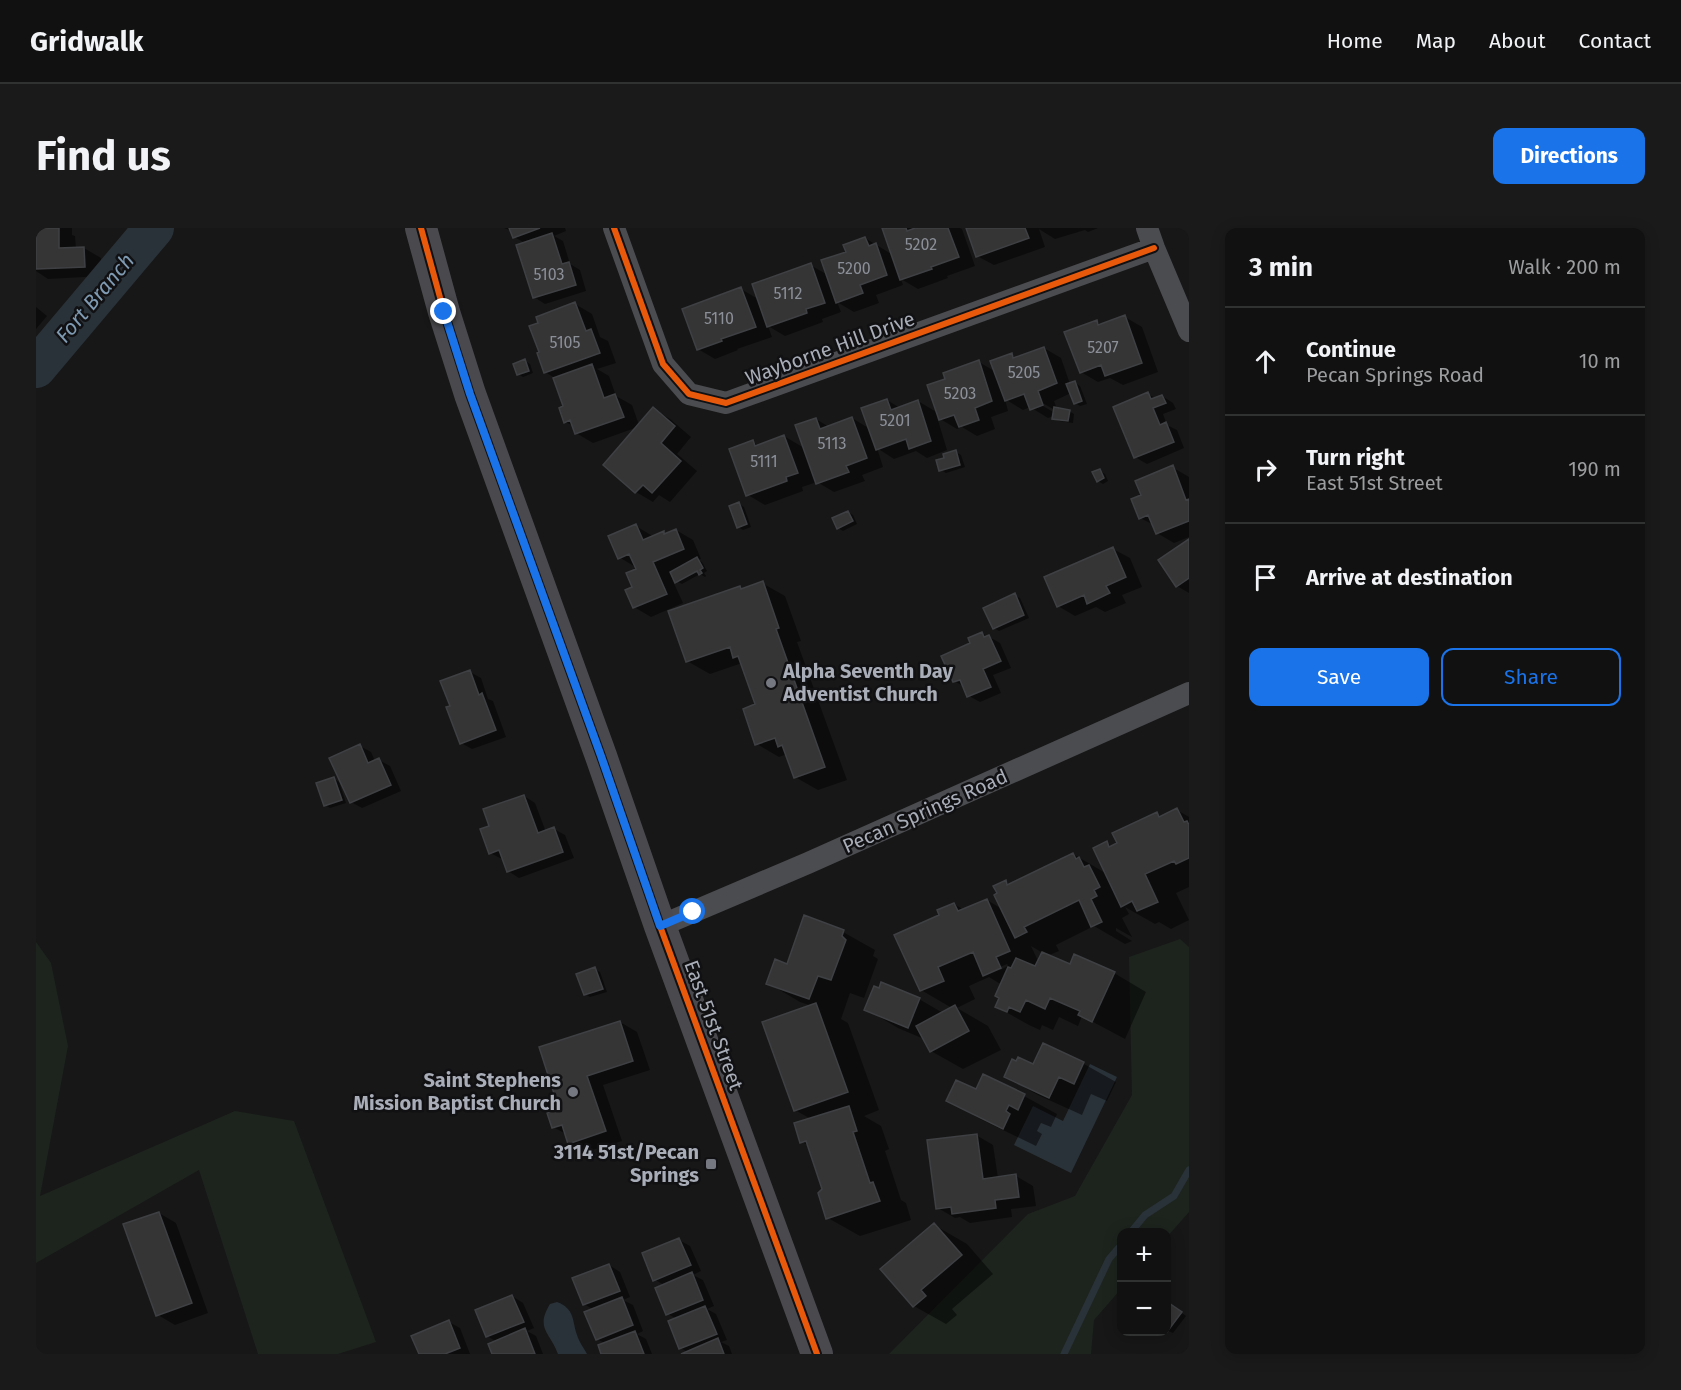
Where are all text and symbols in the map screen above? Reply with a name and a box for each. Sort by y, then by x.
text: Gridwalk [30,25,143,58]
text: Home [1327,28,1383,54]
text: Map [1416,28,1456,54]
text: About [1489,28,1546,54]
text: Contact [1579,28,1651,54]
button: Directions [1493,128,1645,184]
text: Find us [36,131,171,181]
house number: 5202 [905,235,937,254]
water label: Fort Branch [50,248,140,348]
text: 3 min [1249,252,1313,283]
text: Walk · 200 m [1508,255,1621,279]
house number: 5200 [837,259,871,278]
house number: 5103 [534,265,564,284]
house number: 5112 [774,284,802,303]
route end [430,298,456,324]
street label: Wayborne Hill Drive [742,306,918,390]
house number: 5110 [704,309,734,328]
house number: 5105 [549,333,581,352]
text: Continue [1306,336,1396,363]
house number: 5207 [1087,338,1119,357]
icon: ahead [1249,345,1282,378]
text: 10 m [1579,349,1621,373]
house number: 5205 [1008,363,1040,382]
text: Pecan Springs Road [1306,363,1484,387]
house number: 5203 [944,384,976,403]
house number: 5201 [879,411,911,430]
house number: 5113 [818,434,846,453]
text: Turn right [1306,444,1405,471]
house number: 5111 [750,452,778,471]
icon: right [1249,453,1282,486]
text: 190 m [1568,457,1621,481]
text: East 51st Street [1306,471,1443,495]
icon: arrive [1249,561,1282,594]
text: Arrive at destination [1306,564,1513,591]
button: Save [1249,648,1429,706]
button: Share [1441,648,1621,706]
place label: Alpha Seventh Day Adventist Church [782,659,953,706]
marker: Alpha Seventh Day Adventist Church [764,676,778,690]
street label: Pecan Springs Road [839,764,1011,858]
route start [679,898,705,924]
street label: East 51st Street [679,957,749,1094]
place label: Saint Stephens Mission Baptist Church [353,1068,561,1115]
marker: Saint Stephens Mission Baptist Church [566,1085,580,1099]
place label: 3114 51st/Pecan Springs [553,1140,699,1187]
marker: 3114 51st/Pecan Springs [704,1157,718,1171]
map controls [1117,1228,1171,1336]
button: + [1117,1228,1171,1282]
button: − [1117,1282,1171,1336]

